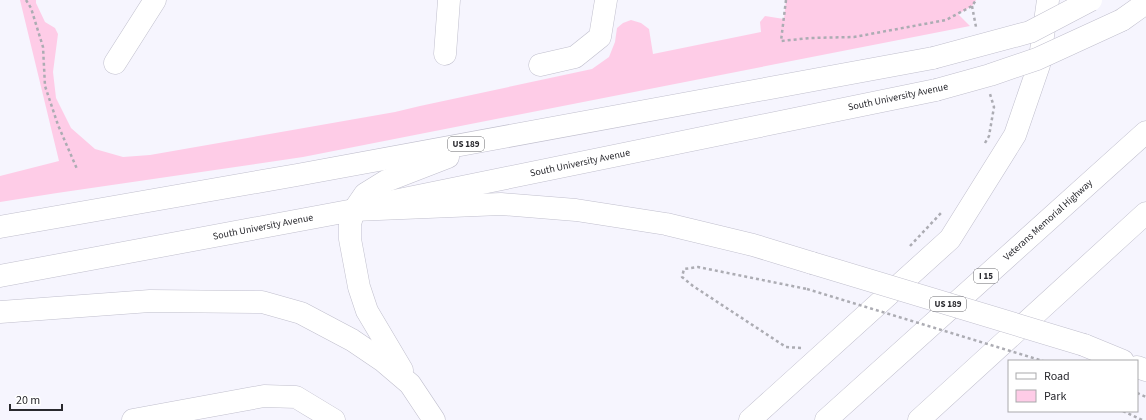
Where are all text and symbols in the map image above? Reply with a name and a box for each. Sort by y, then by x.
street label: South University Avenue [847,80,949,114]
road number: US 189 [448,137,484,151]
street label: South University Avenue [529,146,631,180]
street label: Veterans Memorial Highway [1000,176,1096,264]
street label: South University Avenue [212,210,314,244]
road number: I 15 [974,269,998,283]
road number: US 189 [930,297,966,311]
legend [1008,360,1138,412]
text: Road [1044,368,1070,385]
scale bar [10,386,62,412]
text: Park [1044,388,1066,405]
text: 20 m [16,392,40,409]

